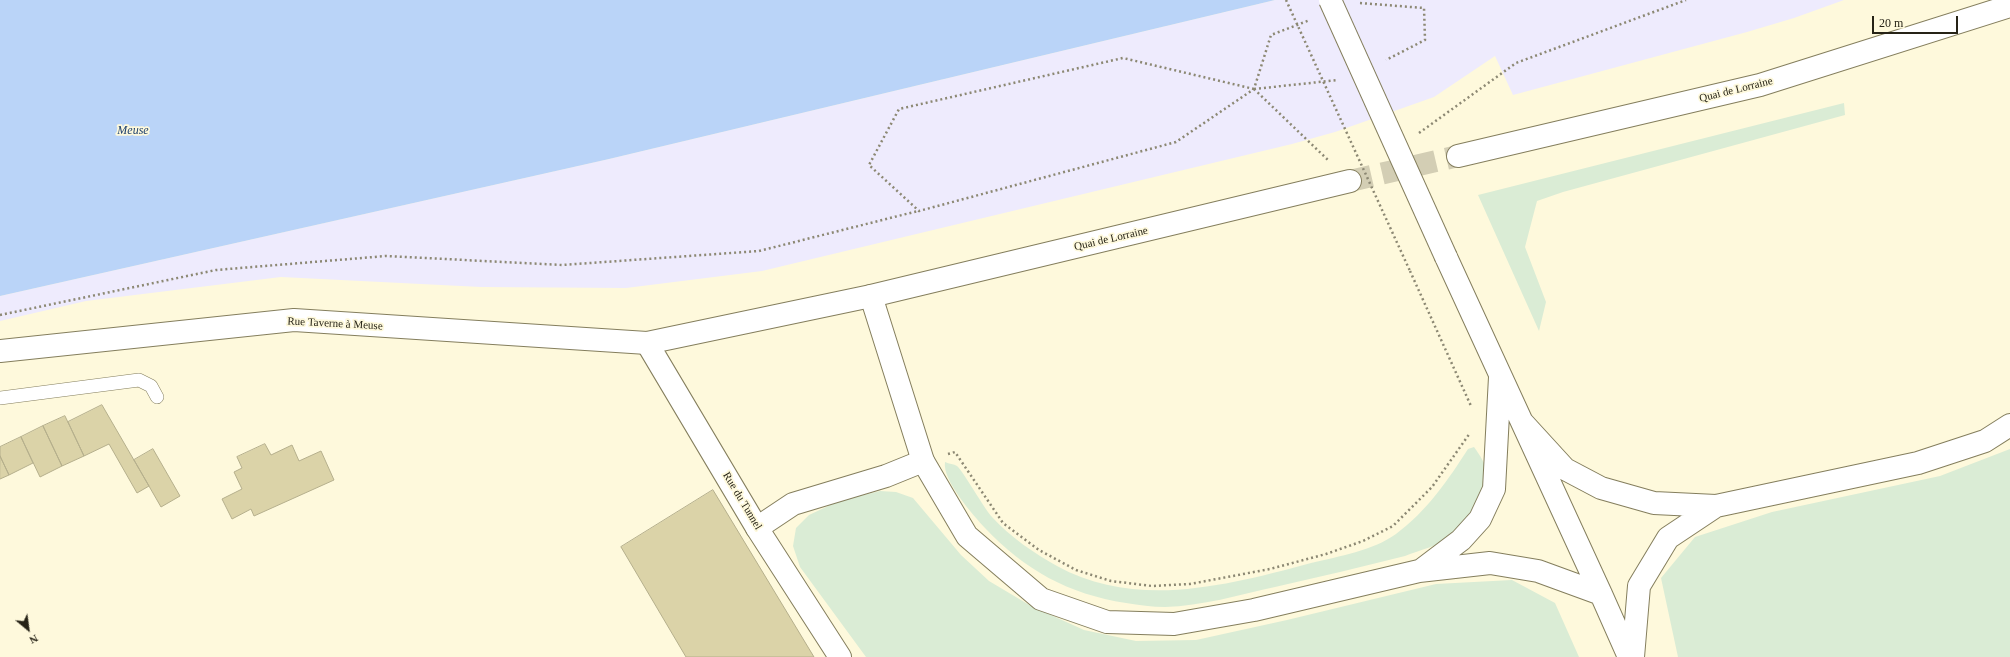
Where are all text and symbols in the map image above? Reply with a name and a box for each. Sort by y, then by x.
scale bar [1874,8,1960,34]
text: 20 m [1879,16,1903,30]
street label: Quai de Lorraine [1698,75,1774,105]
water label: Meuse [117,124,149,138]
street label: Quai de Lorraine [1073,224,1149,254]
street label: Rue Taverne à Meuse [287,315,383,333]
street label: Rue du Tunnel [720,470,764,532]
north arrow [8,609,48,649]
text: N [27,632,40,647]

